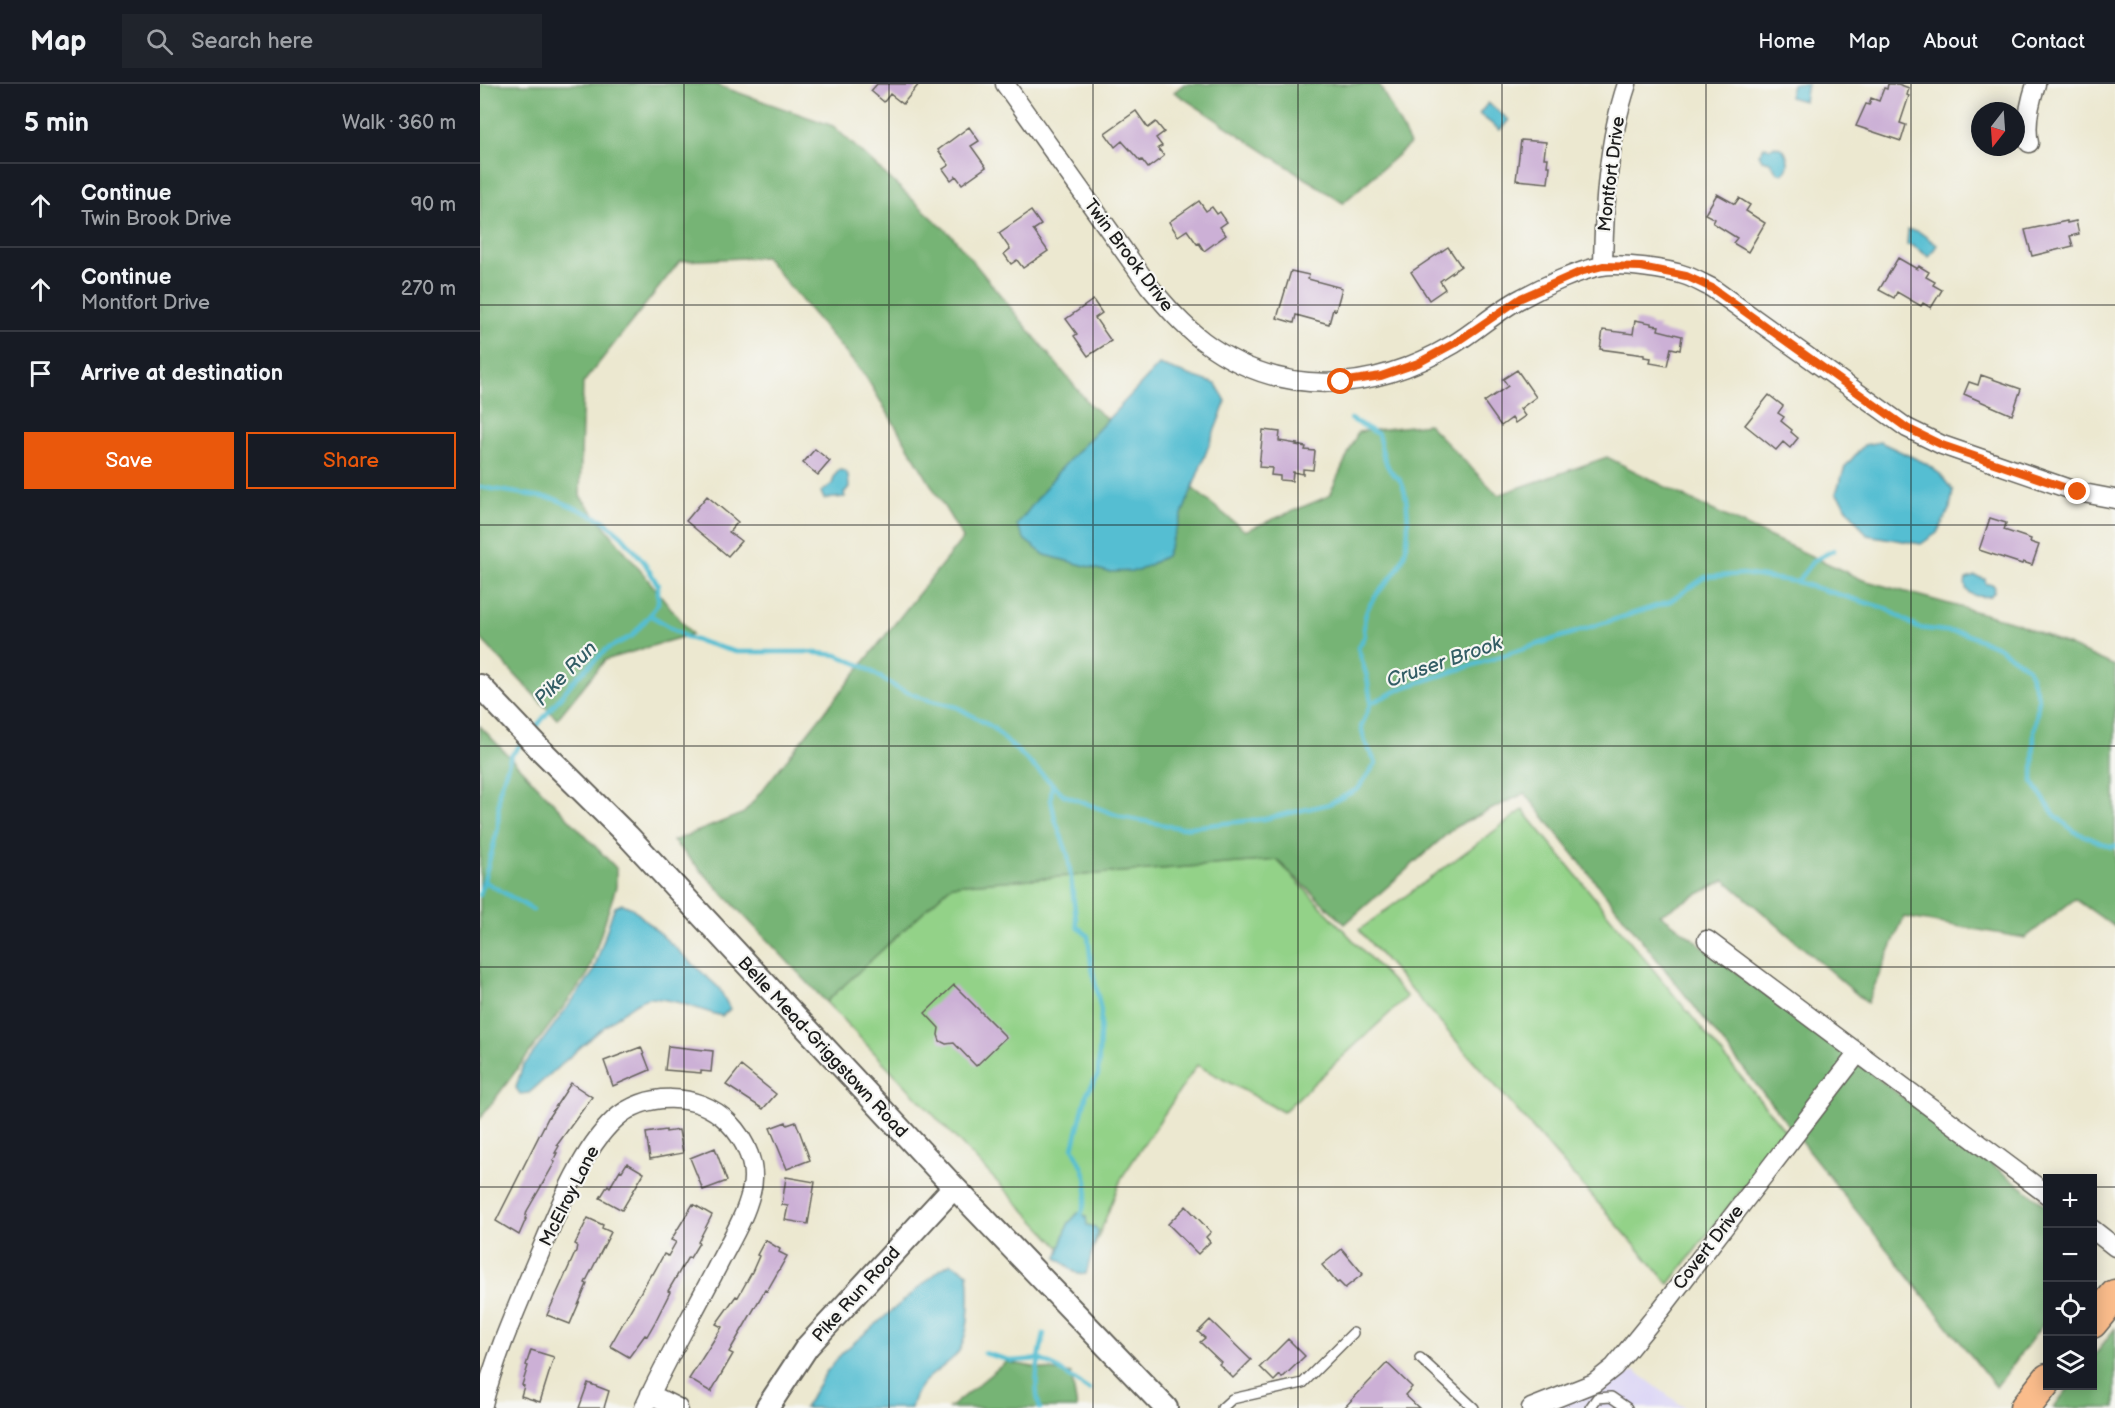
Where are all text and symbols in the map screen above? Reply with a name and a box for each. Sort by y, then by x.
search box [122,14,542,68]
text: Map [30,25,86,58]
icon: search [143,25,176,58]
text: Search here [191,28,313,55]
text: Home [1758,29,1815,54]
text: Map [1848,29,1890,54]
text: About [1923,29,1978,54]
text: Contact [2011,29,2085,54]
north arrow [1971,102,2025,156]
text: 5 min [24,108,89,139]
text: Walk · 360 m [342,111,456,135]
street label: Montfort Drive [1594,115,1629,233]
text: Continue [81,180,171,207]
icon: ahead [24,189,57,222]
text: 90 m [411,193,456,217]
street label: Twin Brook Drive [1079,195,1178,316]
text: Twin Brook Drive [81,207,231,231]
text: Continue [81,264,171,291]
icon: ahead [24,273,57,306]
text: 270 m [401,277,456,301]
text: Montfort Drive [81,291,210,315]
icon: arrive [24,357,57,390]
text: Arrive at destination [81,360,283,387]
route start [1327,368,1353,394]
button: Save [24,432,234,489]
button: Share [246,432,456,489]
route end [2064,478,2090,504]
water label: Cruser Brook [1383,631,1506,693]
water label: Pike Run [529,637,602,711]
street label: Belle Mead-Griggstown Road [733,953,912,1142]
street label: McElroy Lane [535,1142,604,1250]
map controls [2043,1174,2097,1390]
button: + [2043,1174,2097,1228]
street label: Covert Drive [1669,1201,1748,1294]
button: − [2043,1228,2097,1282]
street label: Pike Run Road [808,1242,905,1346]
button: locate [2043,1282,2097,1336]
button: layers [2043,1336,2097,1390]

